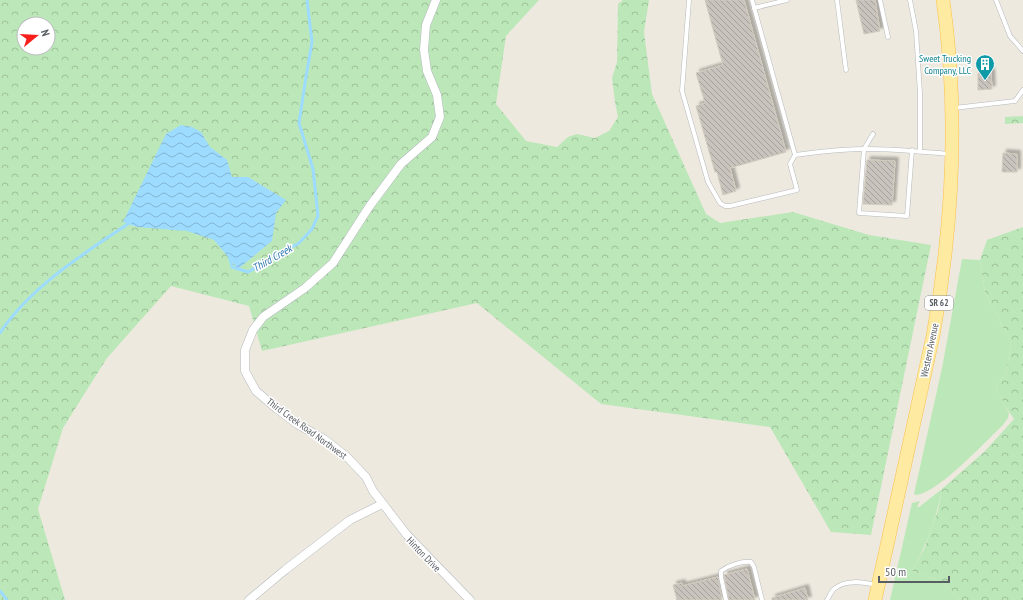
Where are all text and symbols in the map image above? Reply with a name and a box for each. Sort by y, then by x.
north arrow [16,16,56,56]
text: N [38,28,53,38]
place label: Sweet Trucking Company, LLC [919,52,971,77]
building icon: Sweet Trucking Company, LLC [974,53,996,81]
water label: Third Creek [250,240,296,275]
road number: SR 62 [925,296,953,310]
street label: Western Avenue [917,322,942,378]
street label: Third Creek Road Northwest [264,395,350,462]
street label: Hinton Drive [404,534,443,575]
scale bar [879,558,949,584]
text: 50 m [885,564,906,579]

